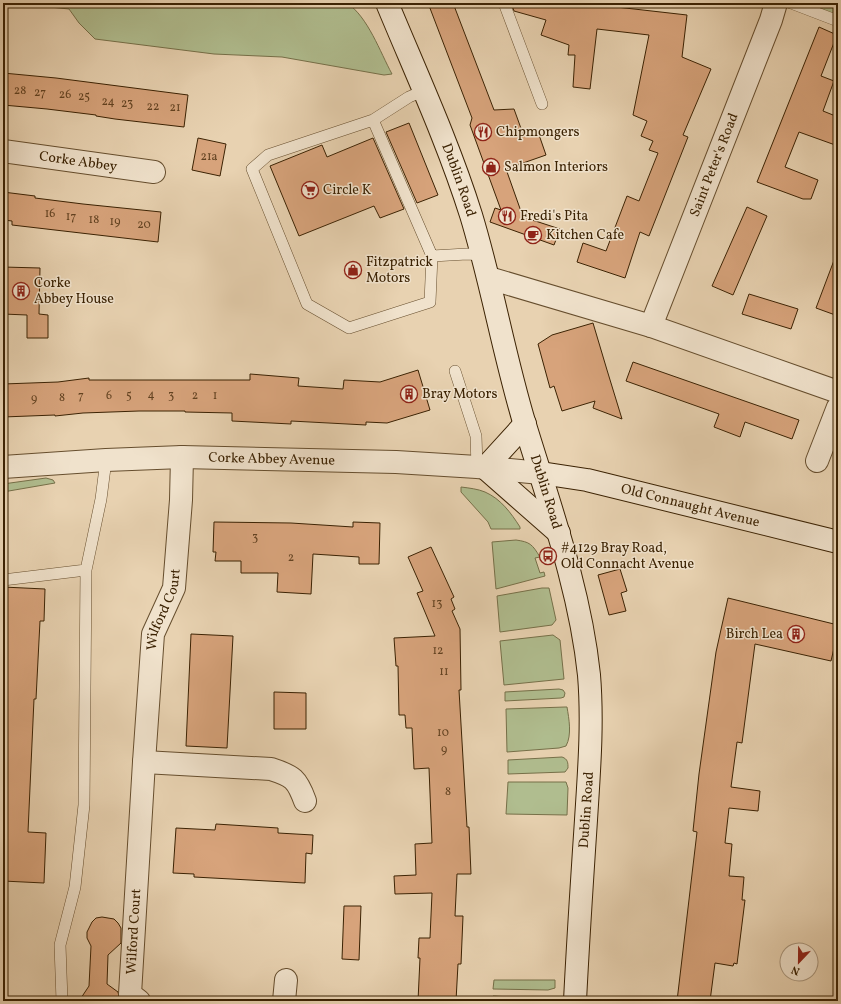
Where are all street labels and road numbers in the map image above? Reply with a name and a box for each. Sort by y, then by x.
street label: Saint Peter's Road [685,110,743,220]
street label: Dublin Road [437,140,480,219]
street label: Corke Abbey [38,147,119,176]
street label: Corke Abbey Avenue [208,448,336,470]
street label: Dublin Road [525,452,566,531]
street label: Old Connaught Avenue [619,479,762,532]
street label: Wilford Court [142,568,185,651]
street label: Dublin Road [575,771,599,849]
street label: Wilford Court [122,888,146,975]

